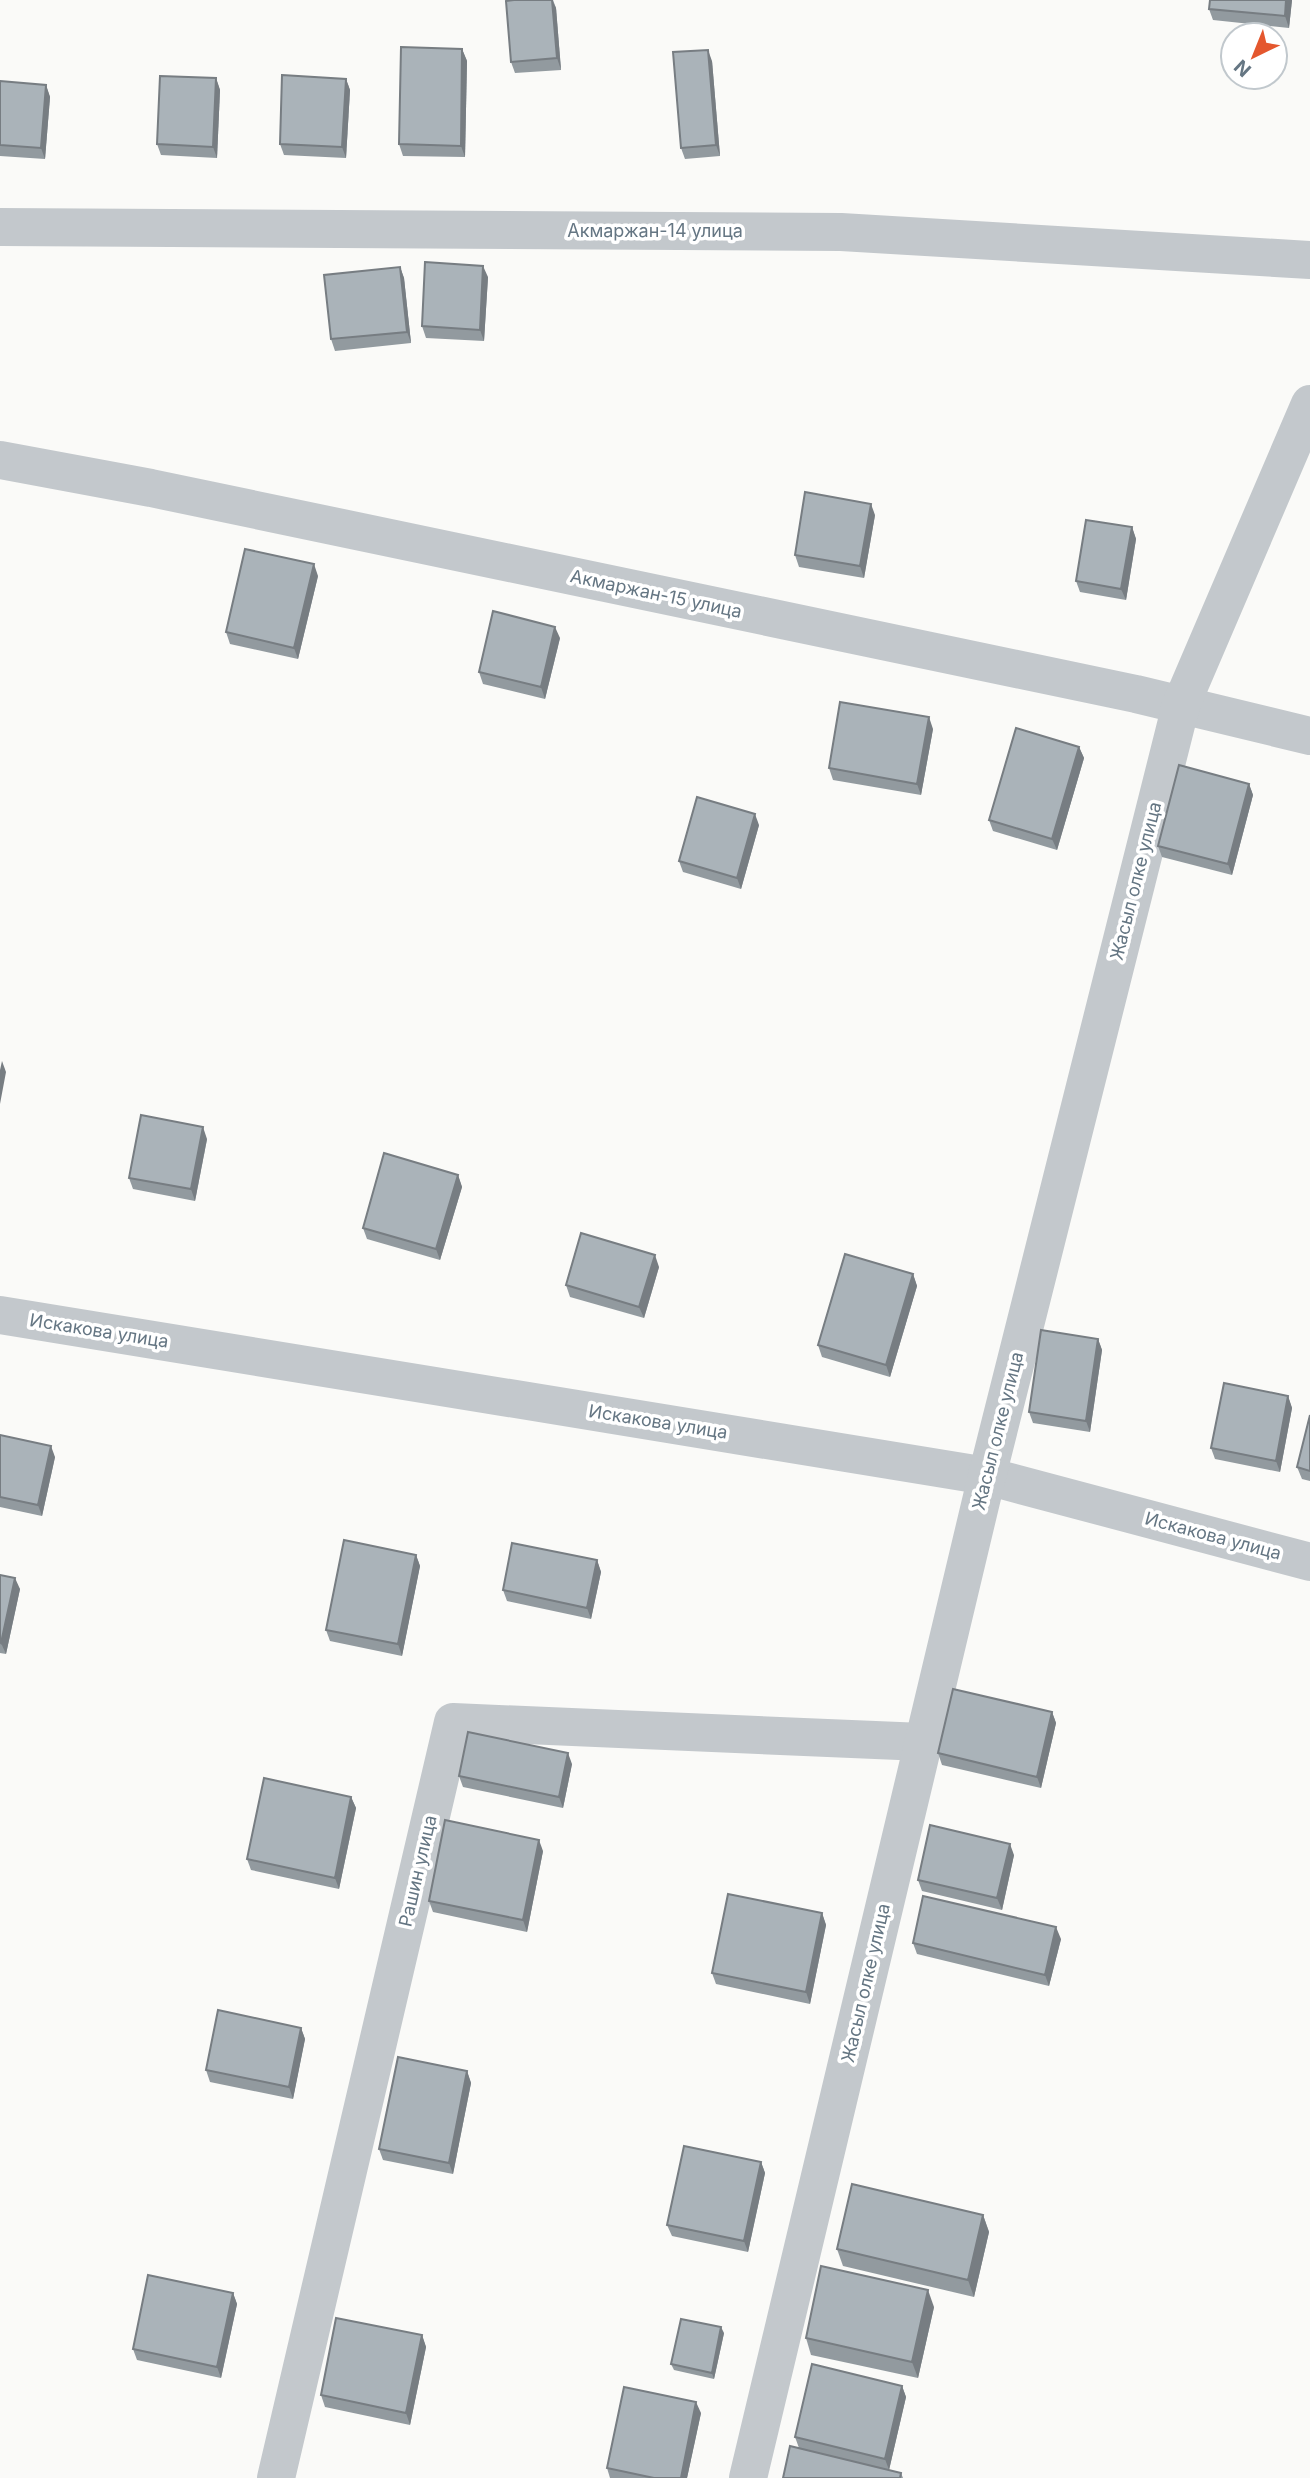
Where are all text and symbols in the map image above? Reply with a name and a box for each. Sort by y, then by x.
north arrow [1219,21,1289,91]
text: N [1230,55,1256,81]
street label: Акмаржан-14 улица [567,220,743,241]
street label: Акмаржан-15 улица [568,565,744,622]
street label: Жасыл олке улица [1106,799,1165,962]
street label: Искакова улица [28,1309,170,1352]
street label: Жасыл олке улица [968,1349,1027,1512]
street label: Искакова улица [587,1400,729,1443]
street label: Искакова улица [1143,1507,1284,1564]
street label: Рашин улица [394,1813,441,1929]
street label: Жасыл олке улица [837,1901,894,2064]

